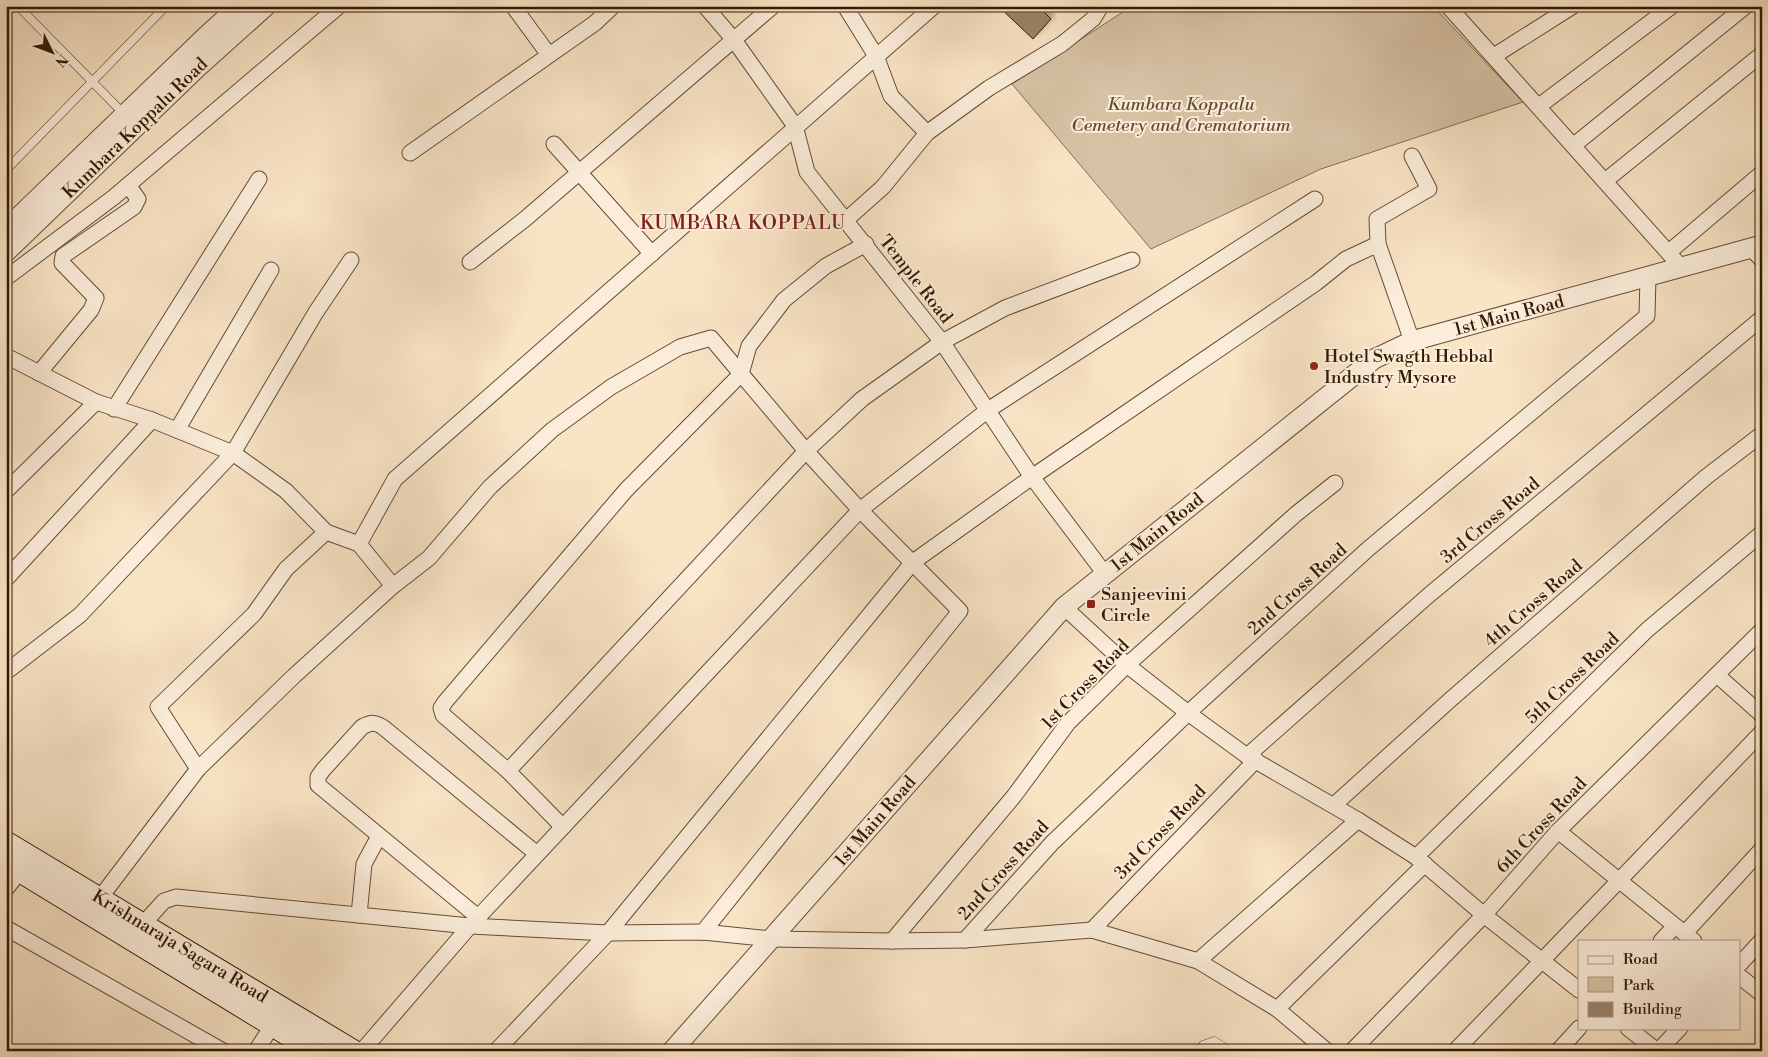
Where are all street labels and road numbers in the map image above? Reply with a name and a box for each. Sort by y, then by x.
street label: Kumbara Koppalu Road [58,52,213,204]
street label: Temple Road [874,230,958,329]
street label: 1st Main Road [1452,290,1567,341]
street label: 3rd Cross Road [1436,472,1545,569]
street label: 1st Main Road [1106,487,1209,577]
street label: 2nd Cross Road [1243,538,1352,640]
street label: 4th Cross Road [1479,554,1588,652]
street label: 5th Cross Road [1520,627,1625,729]
street label: 1st Cross Road [1036,634,1135,734]
street label: 1st Main Road [830,771,922,872]
street label: 6th Cross Road [1491,772,1592,878]
street label: 3rd Cross Road [1109,780,1212,884]
street label: 2nd Cross Road [953,815,1055,925]
street label: Krishnaraja Sagara Road [88,885,273,1008]

